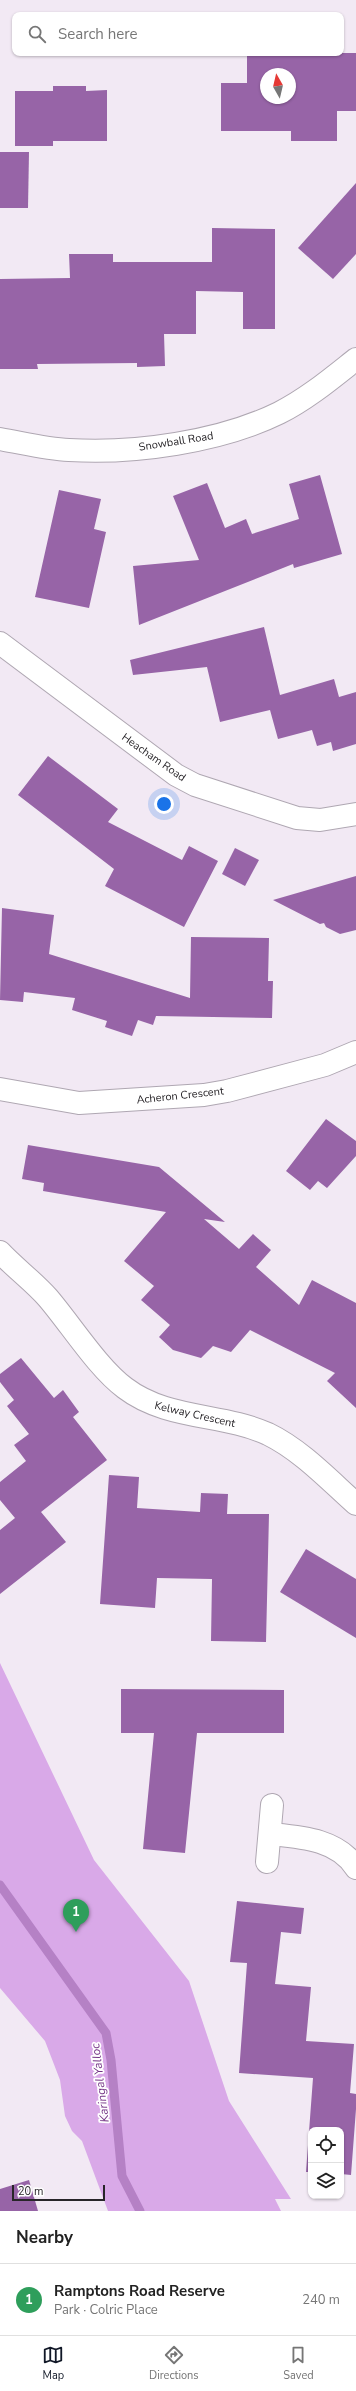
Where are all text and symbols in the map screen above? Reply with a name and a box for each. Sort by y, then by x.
search box [12,12,344,56]
icon: search [26,23,48,45]
text: Search here [58,24,138,44]
north arrow [260,68,296,104]
street label: Snowball Road [138,428,215,455]
street label: Heacham Road [119,730,189,785]
your location [154,794,174,814]
street label: Acheron Crescent [136,1083,225,1108]
street label: Kelway Crescent [153,1398,237,1431]
pin: 1 [63,1899,89,1932]
water label: Karingal Yalloc [87,2042,113,2124]
map controls [308,2127,344,2199]
button: locate [308,2127,344,2163]
button: layers [308,2163,344,2199]
scale bar [12,2183,105,2202]
text: 20 m [18,2184,43,2199]
text: Nearby [16,2226,73,2249]
text: Ramptons Road Reserve [54,2281,225,2301]
text: 1 [25,2291,33,2309]
text: 240 m [302,2291,340,2309]
text: Park · Colric Place [54,2301,158,2319]
tab: Map [42,2344,64,2383]
tab: Directions [149,2344,199,2383]
tab: Saved [283,2344,314,2383]

